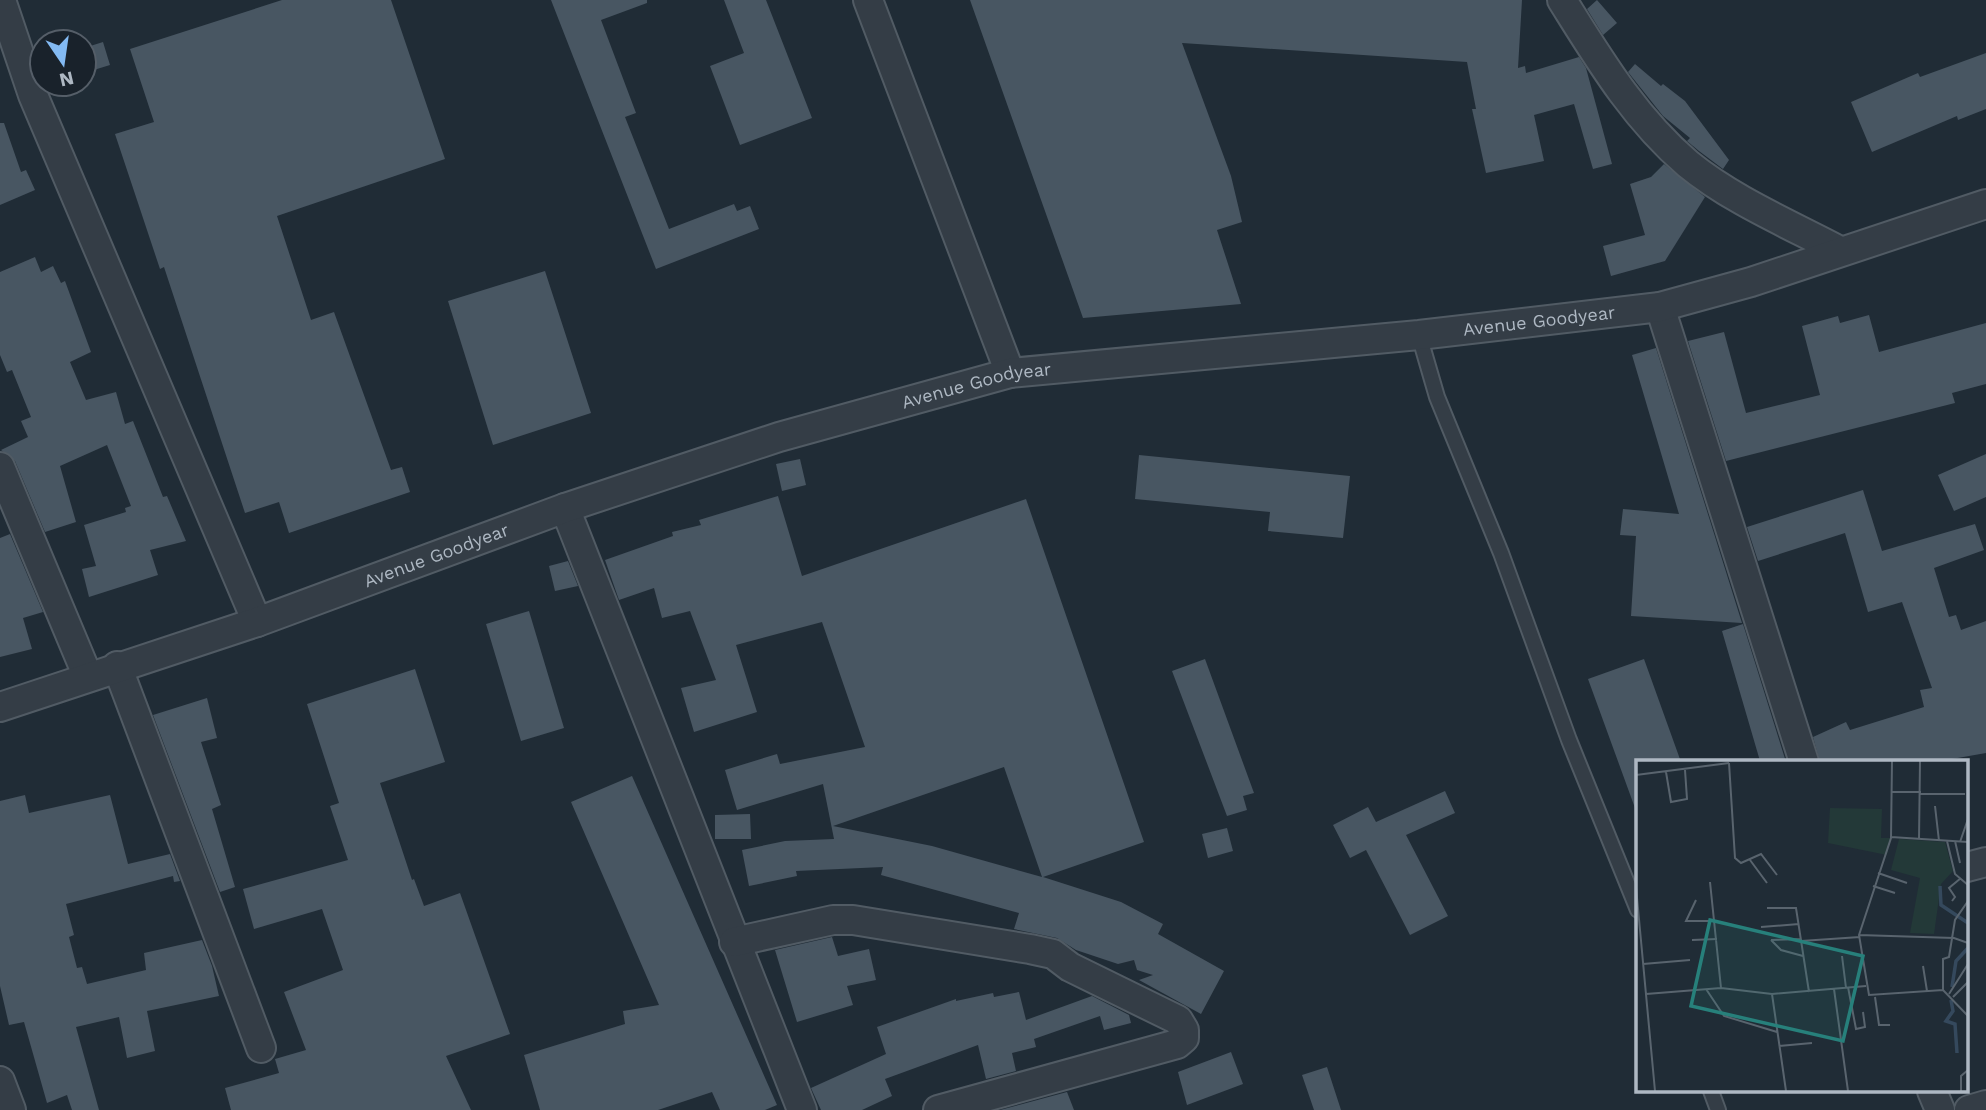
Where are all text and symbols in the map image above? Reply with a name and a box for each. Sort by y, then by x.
north arrow [28,28,98,98]
text: N [57,66,76,92]
street label: Avenue Goodyear [1462,301,1616,340]
street label: Avenue Goodyear [899,358,1052,412]
street label: Avenue Goodyear [361,519,512,592]
inset map [1636,760,1968,1092]

